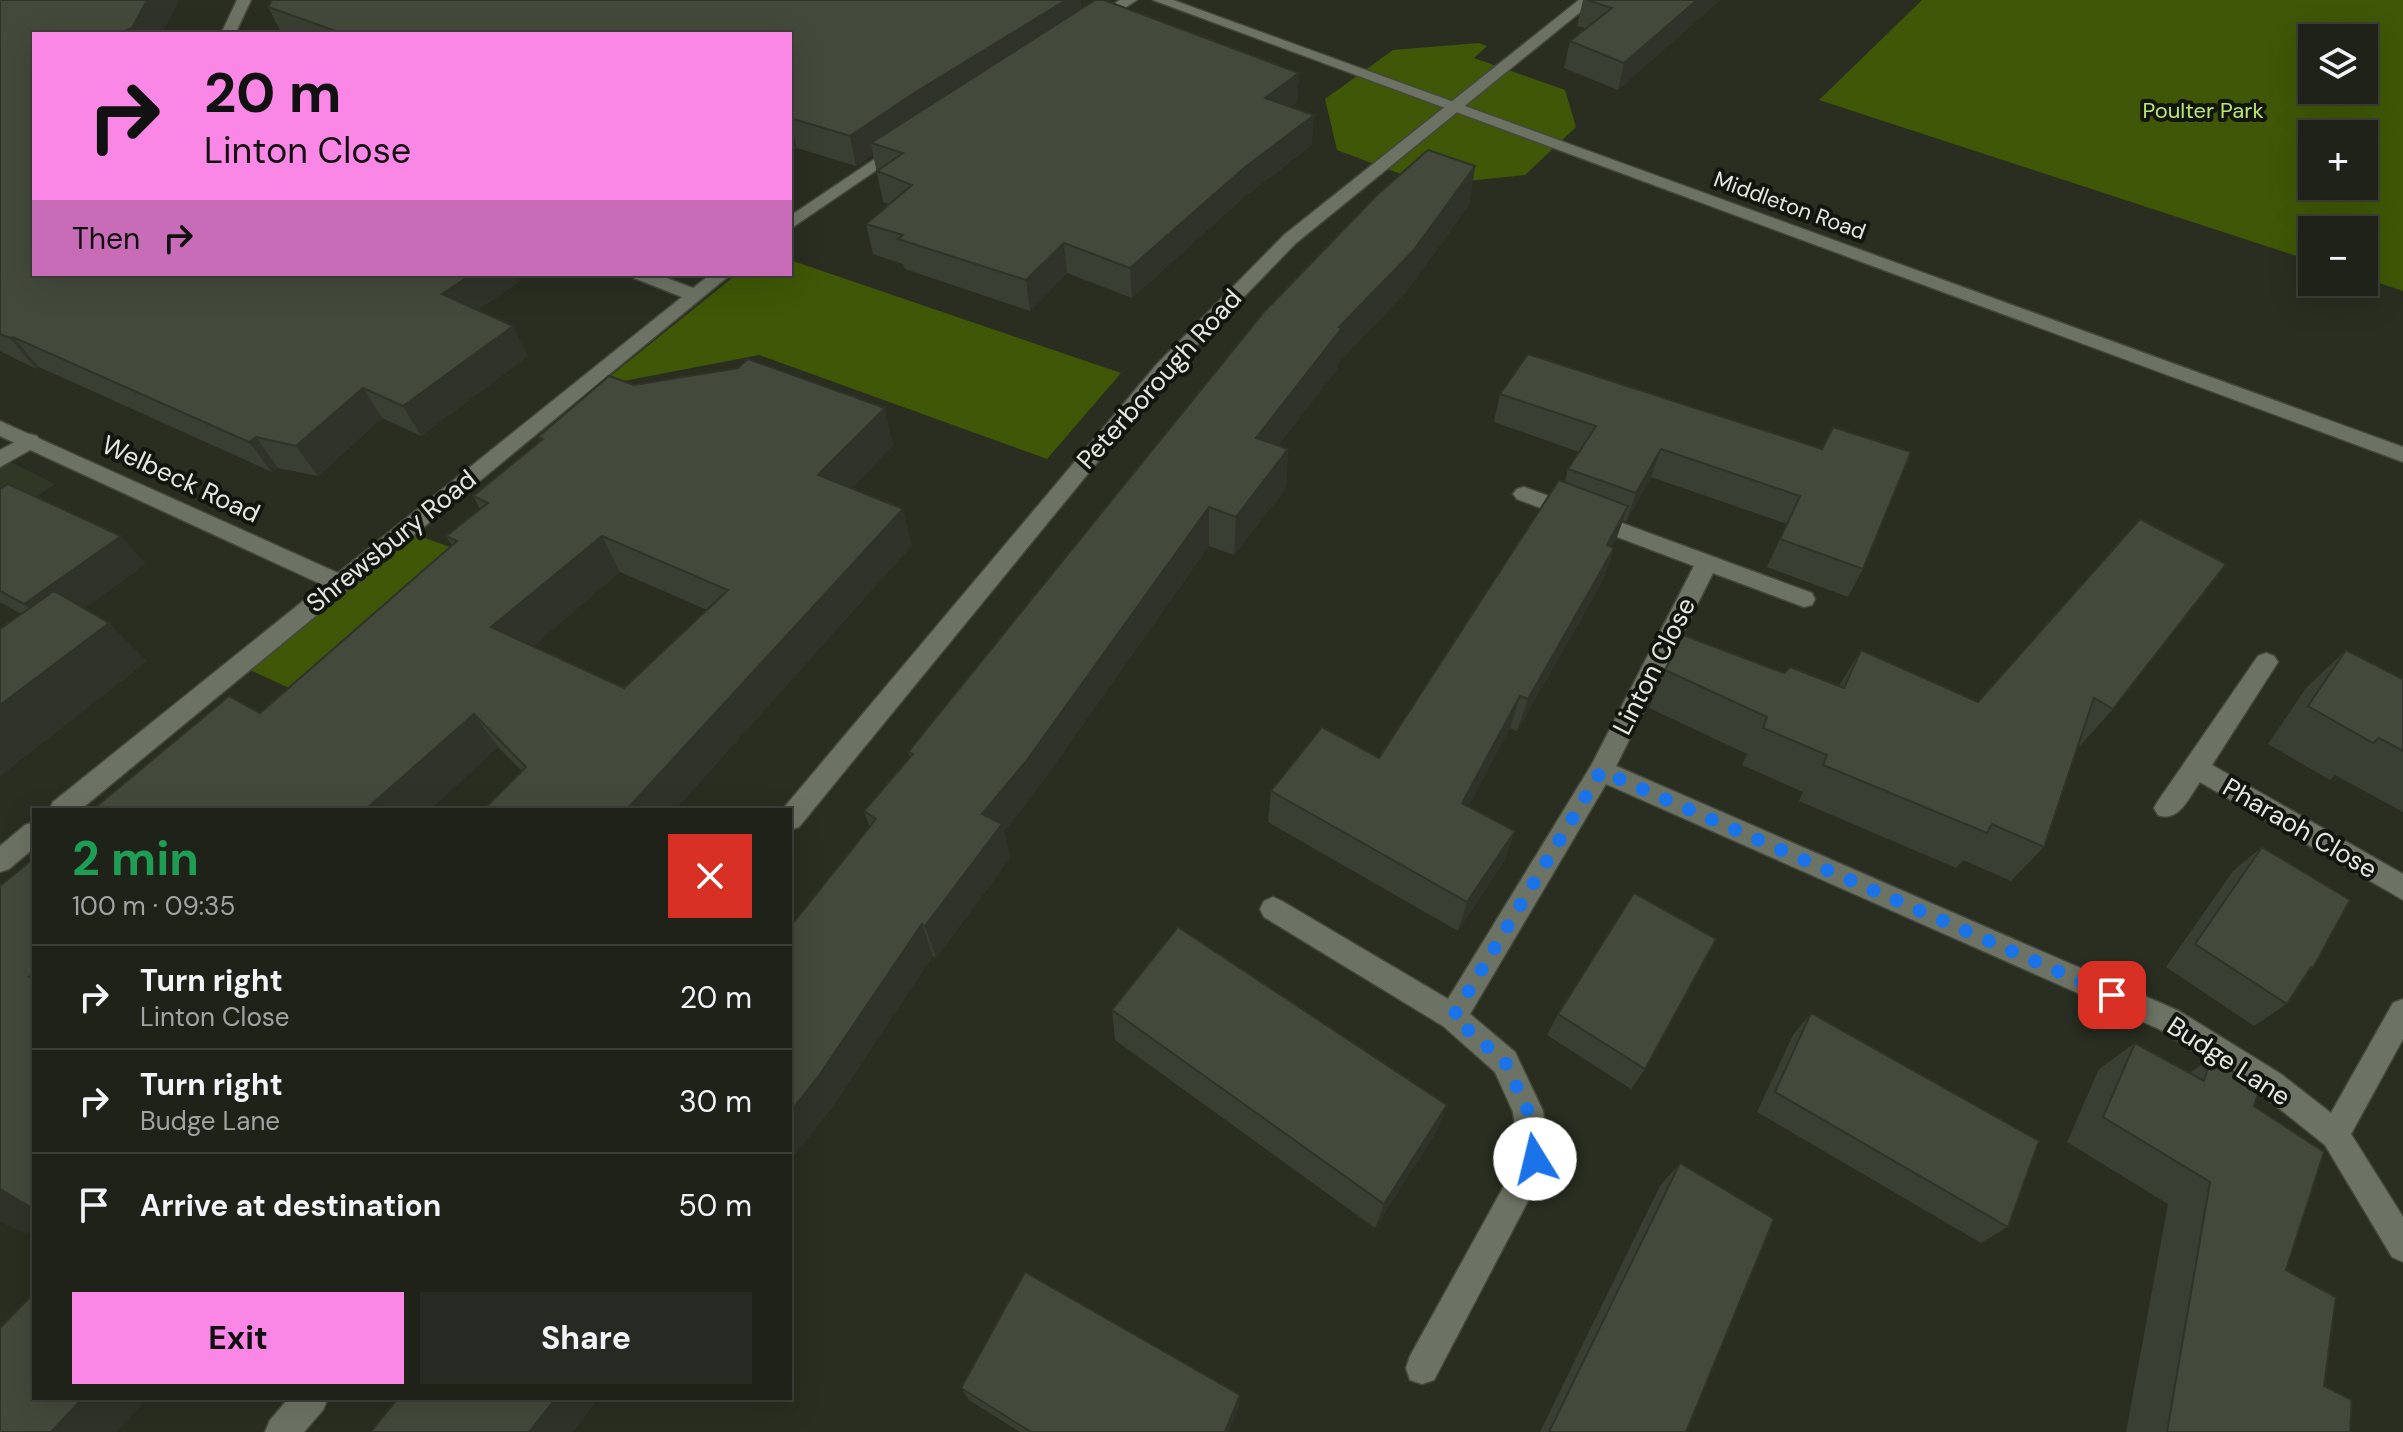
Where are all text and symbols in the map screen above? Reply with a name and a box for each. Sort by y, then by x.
map controls [2298,24,2378,296]
button: layers [2298,24,2378,104]
text: 20 m [204,56,341,129]
icon: right [72,64,176,168]
park label: Poulter Park [2143,96,2263,125]
button: + [2298,120,2378,200]
text: Linton Close [204,127,411,174]
street label: Middleton Road [1710,165,1870,246]
icon: right [156,216,200,260]
button: − [2298,216,2378,296]
text: Then [72,219,140,258]
street label: Peterborough Road [1069,282,1249,476]
street label: Welbeck Road [96,427,266,531]
street label: Shrewsbury Road [299,462,483,620]
street label: Linton Close [1605,592,1703,740]
street label: Pharaoh Close [2217,770,2383,886]
text: 2 min [72,827,199,890]
button: close [668,834,752,918]
text: 100 m · 09:35 [72,889,235,923]
text: Turn right [140,961,283,1000]
pin [2078,961,2146,1029]
icon: arrive [2090,973,2134,1017]
icon: right [72,975,116,1019]
text: 20 m [680,978,752,1017]
text: Linton Close [140,1000,290,1034]
street label: Budge Lane [2161,1009,2297,1113]
text: Turn right [140,1065,283,1104]
icon: right [72,1079,116,1123]
text: 30 m [679,1082,752,1121]
text: Budge Lane [140,1104,280,1138]
position arrow [1493,1117,1577,1201]
icon: arrive [72,1183,116,1227]
text: Arrive at destination [140,1186,441,1225]
text: 50 m [678,1186,752,1225]
button: Exit [72,1292,404,1384]
button: Share [420,1292,752,1384]

